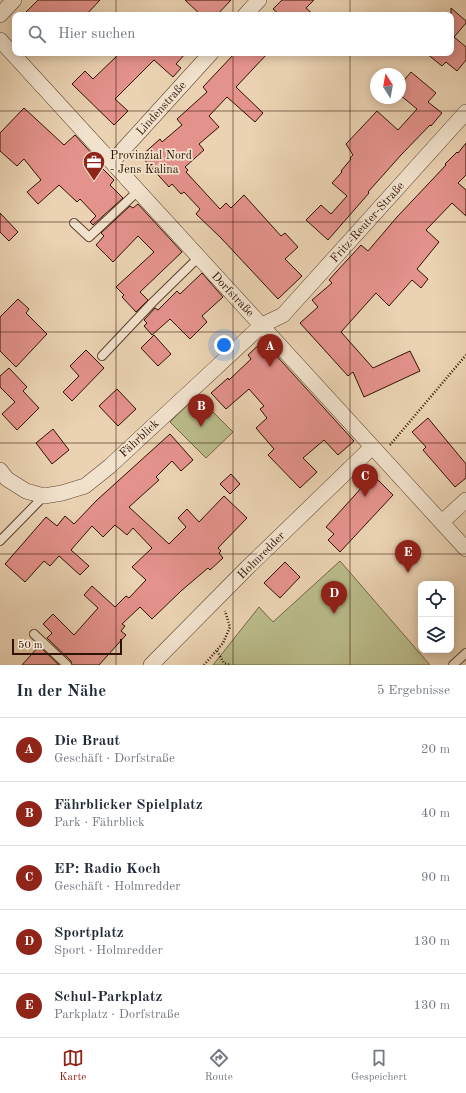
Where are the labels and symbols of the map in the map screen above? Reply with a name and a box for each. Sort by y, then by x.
north arrow [370,68,406,104]
street label: Lindenstraße [134,79,189,138]
office icon: Provinzial Nord - Jens Kalina [81,149,107,182]
place label: Provinzial Nord - Jens Kalina [110,150,192,176]
street label: Fritz-Reuter-Straße [328,180,407,265]
street label: Dorfstraße [209,270,256,320]
pin: A [257,334,283,367]
your location [214,335,234,355]
pin: B [188,394,214,427]
street label: Fährblick [118,418,162,460]
pin: C [352,464,378,497]
street label: Holmredder [236,530,288,582]
pin: E [395,540,421,573]
pin: D [321,581,347,614]
scale bar [12,637,122,656]

